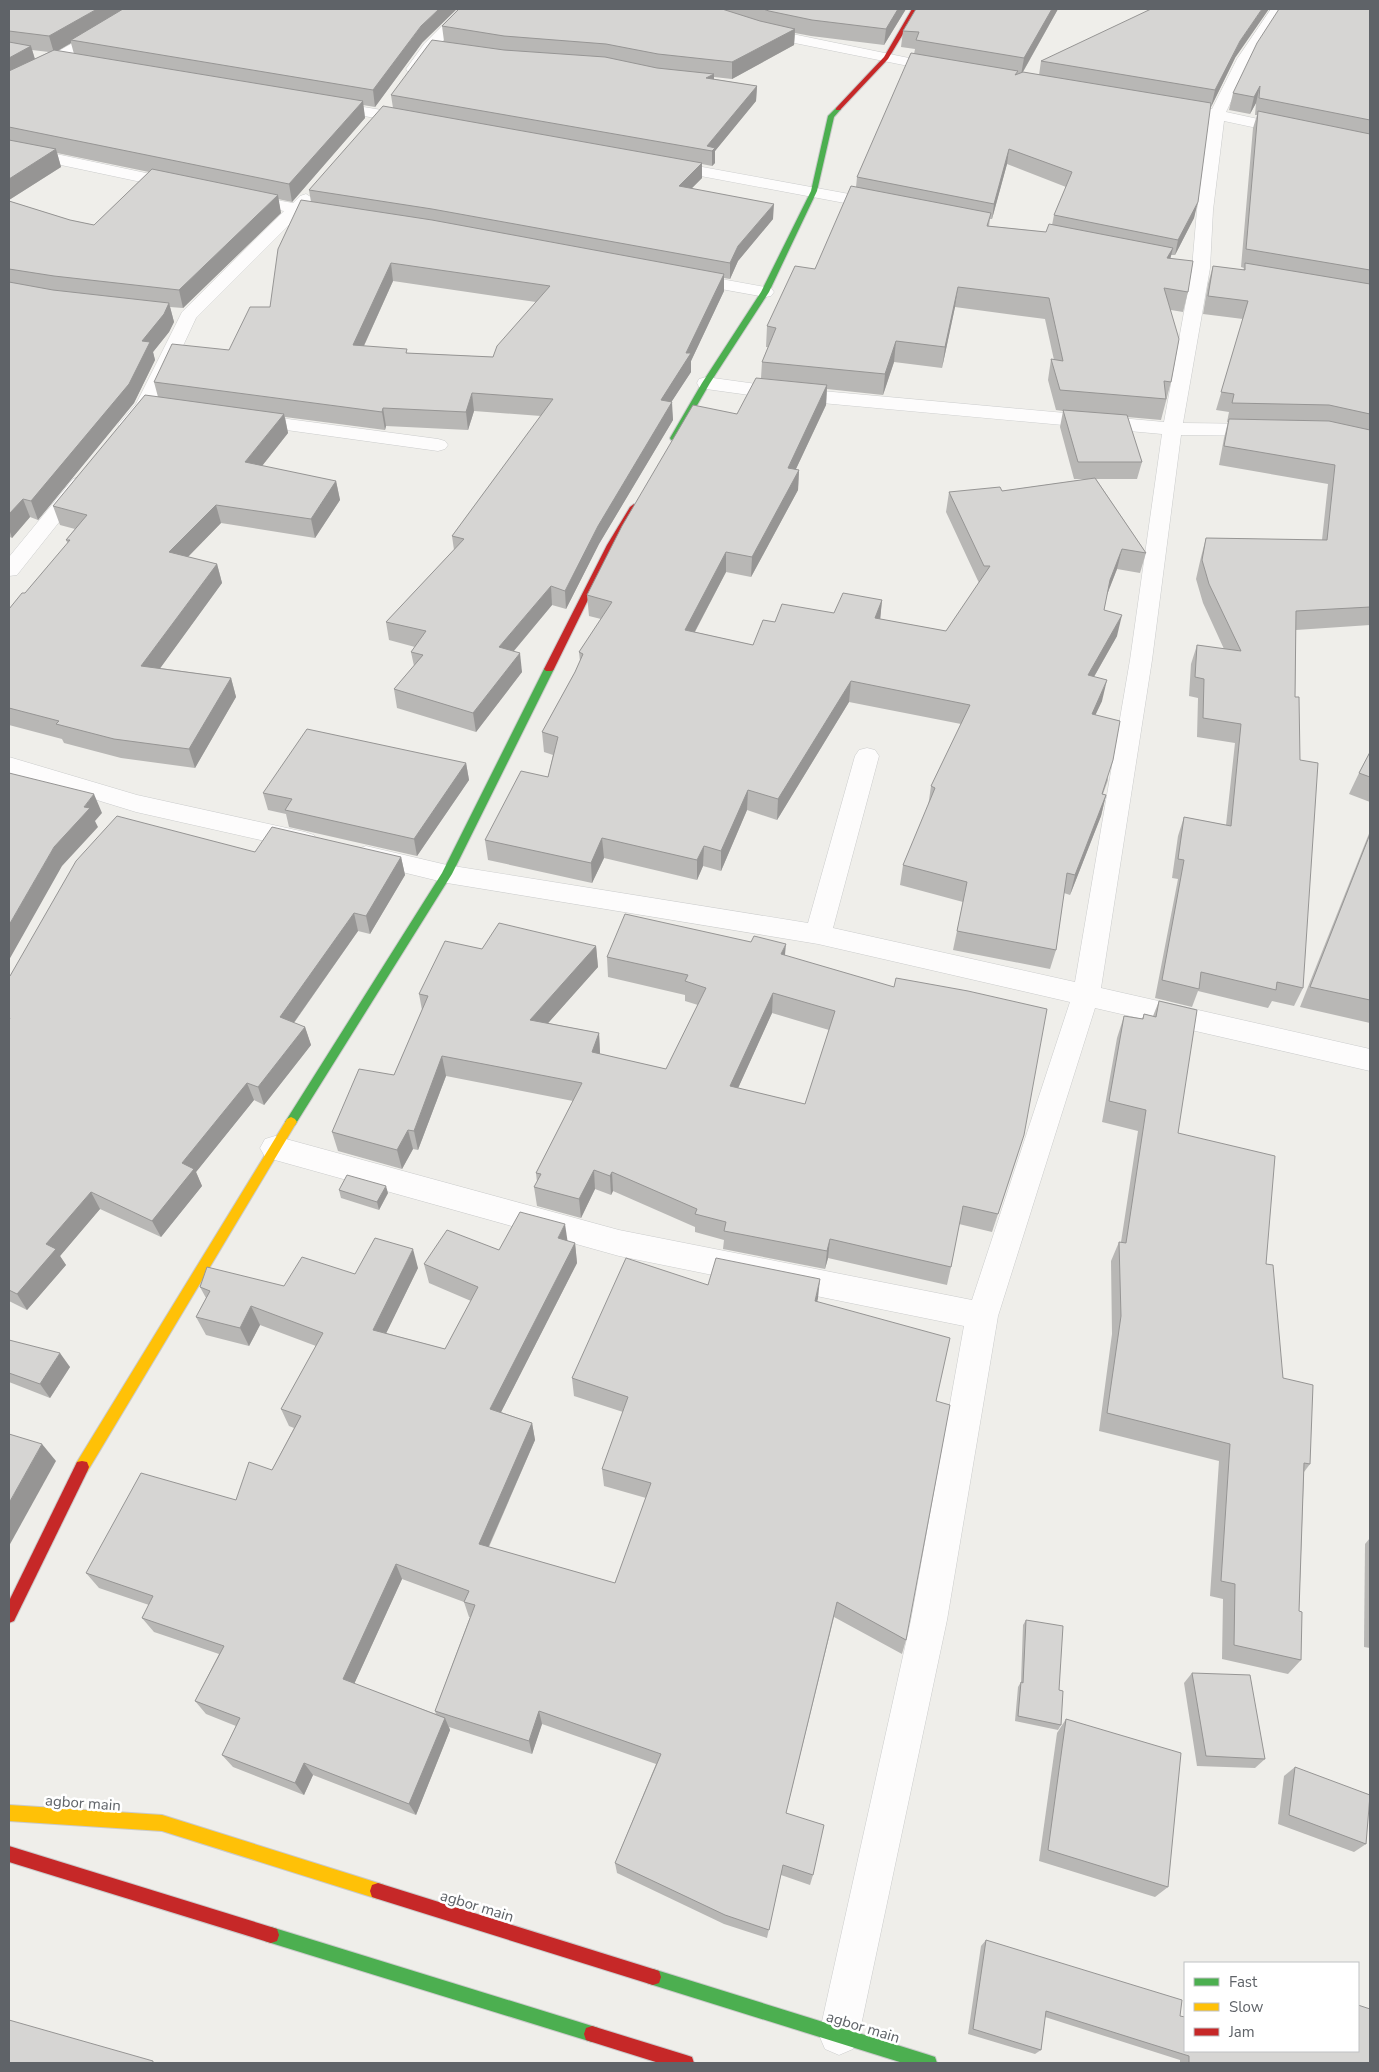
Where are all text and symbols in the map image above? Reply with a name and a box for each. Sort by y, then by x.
street label: agbor main [44,1790,122,1816]
street label: agbor main [438,1885,516,1927]
legend [1184,1962,1359,2052]
text: Fast [1229,1972,1258,1992]
text: Slow [1229,1997,1264,2017]
street label: agbor main [824,2006,902,2048]
text: Jam [1228,2022,1255,2042]

